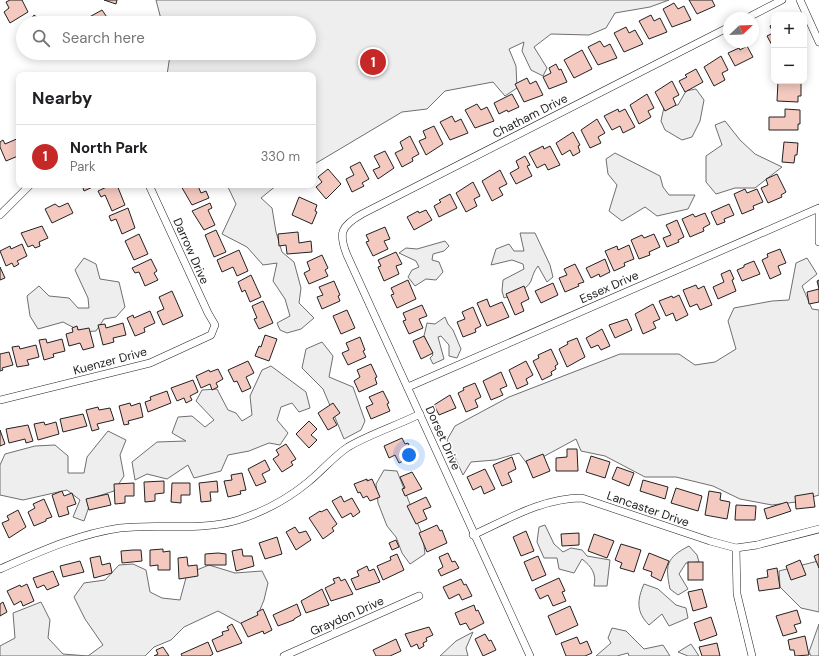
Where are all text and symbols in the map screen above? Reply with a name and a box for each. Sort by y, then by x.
north arrow [723,12,759,48]
map controls [771,12,807,84]
button: + [771,12,807,48]
search box [16,16,316,60]
icon: search [30,27,52,49]
text: Search here [62,28,145,48]
pin: 1 [360,47,386,77]
button: − [771,48,807,84]
text: Nearby [32,87,92,109]
street label: Chatham Drive [490,90,570,142]
text: North Park [70,138,148,158]
text: 1 [43,148,47,165]
text: 330 m [261,148,300,165]
text: Park [70,158,96,175]
street label: Darrow Drive [169,215,213,287]
street label: Essex Drive [577,267,641,307]
street label: Kuenzer Drive [71,343,149,379]
street label: Dorset Drive [422,403,464,473]
your location [399,445,419,465]
street label: Lancaster Drive [605,487,692,531]
street label: Graydon Drive [308,593,387,639]

